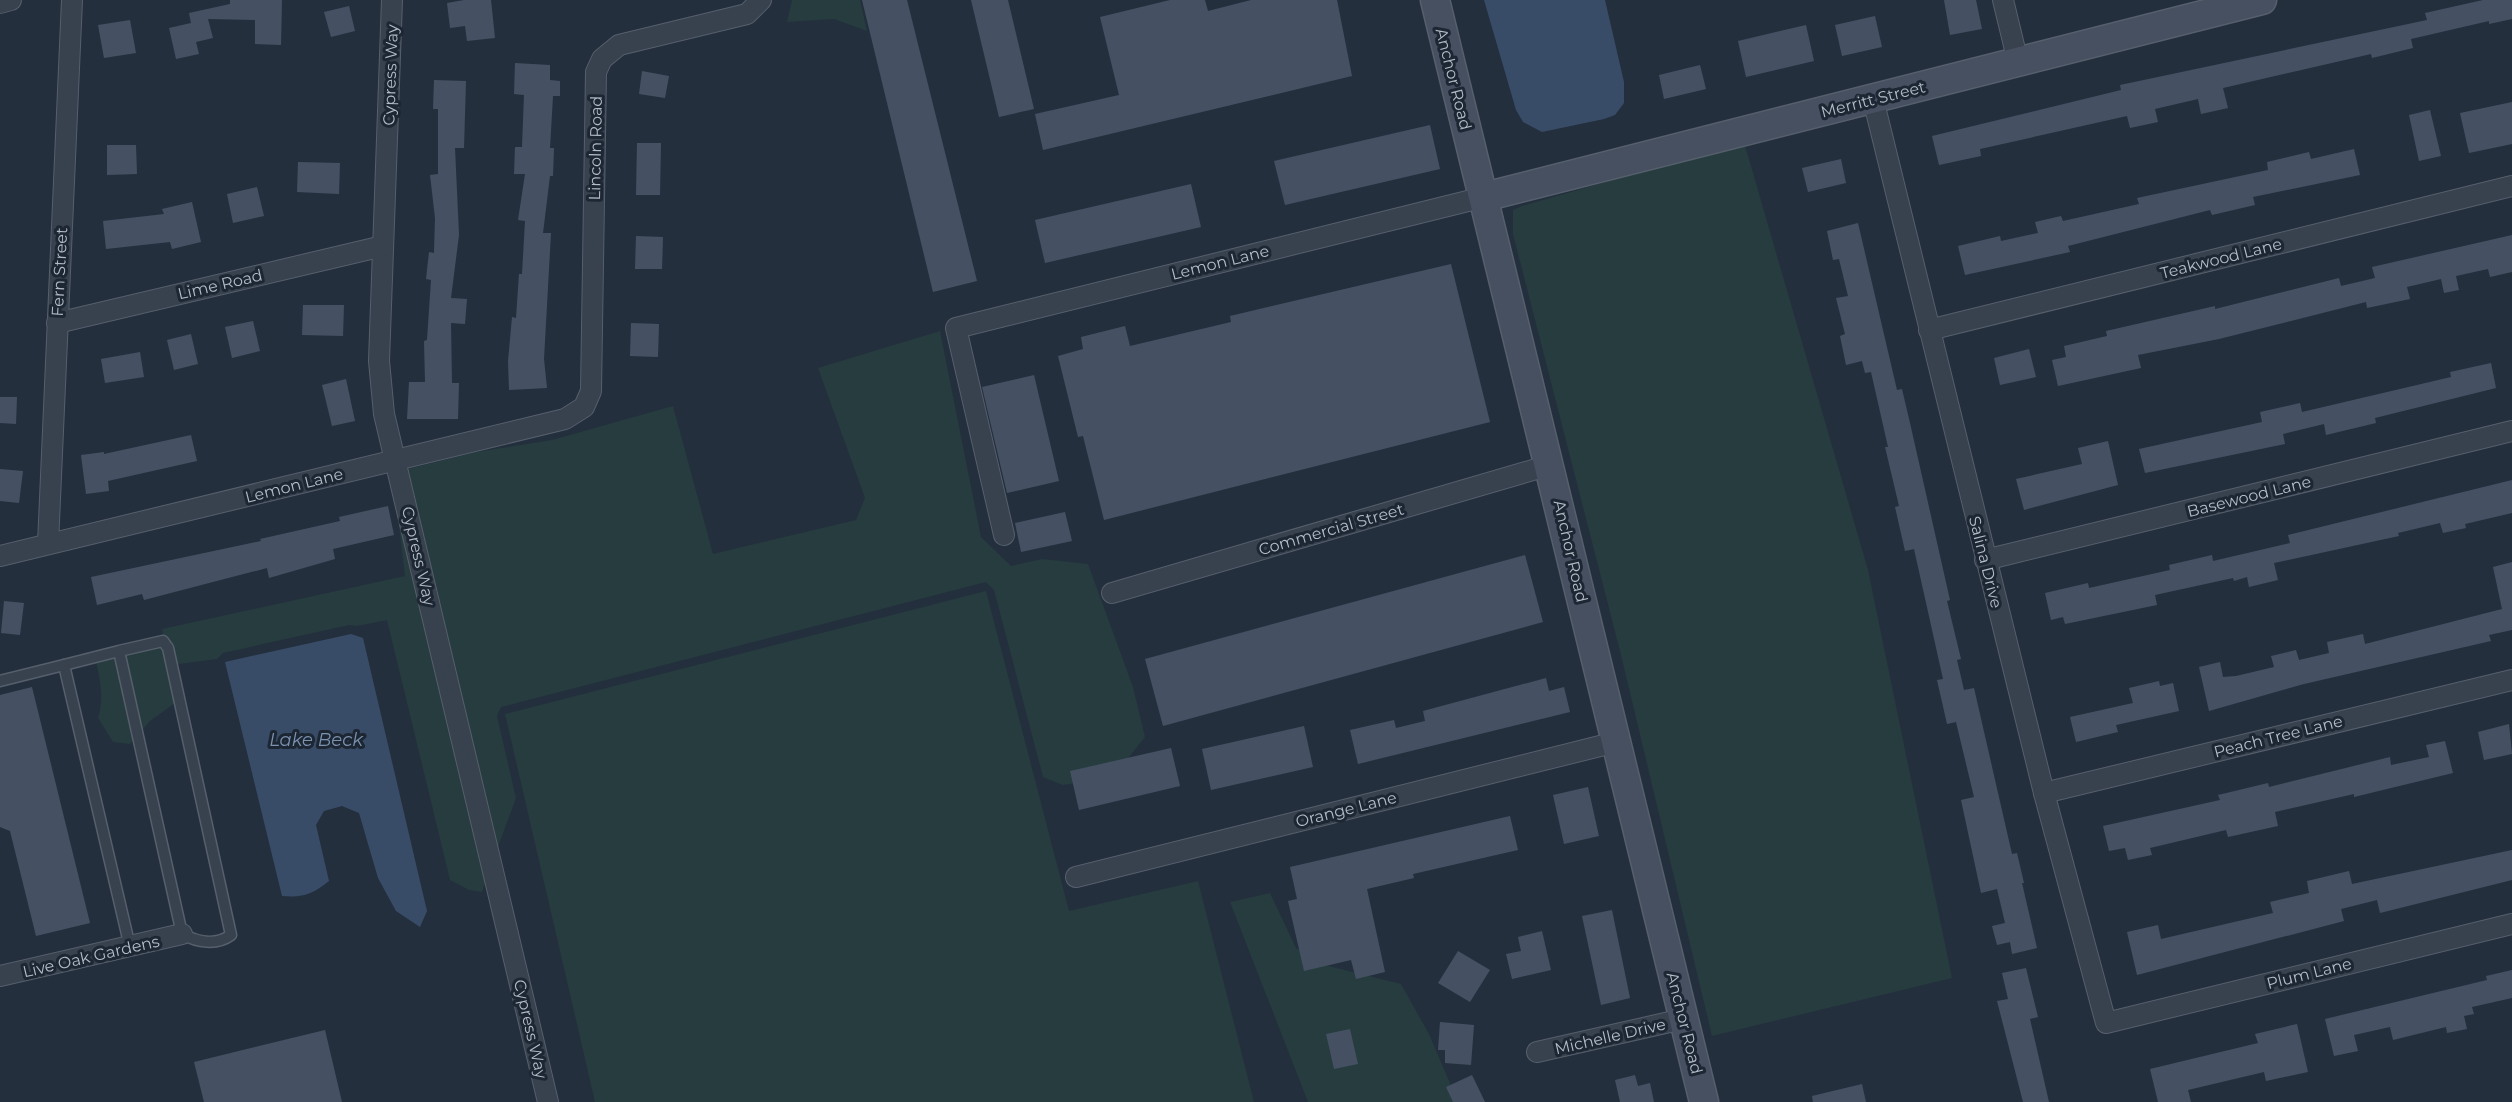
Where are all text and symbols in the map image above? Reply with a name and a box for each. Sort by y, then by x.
street label: Cypress Way [379,24,402,126]
street label: Anchor Road [1432,26,1475,132]
street label: Merritt Street [1819,77,1928,122]
street label: Lincoln Road [585,96,606,200]
street label: Fern Street [48,226,71,317]
street label: Teakwood Lane [2158,234,2284,283]
street label: Lemon Lane [1169,241,1271,284]
street label: Lime Road [176,266,264,303]
street label: Lemon Lane [243,464,345,507]
street label: Basewood Lane [2185,472,2313,521]
street label: Anchor Road [1550,498,1592,604]
street label: Commercial Street [1256,499,1406,559]
street label: Cypress Way [398,505,439,608]
street label: Salina Drive [1965,514,2006,610]
street label: Peach Tree Lane [2212,711,2344,762]
water label: Lake Beck [269,729,364,751]
street label: Orange Lane [1294,788,1399,831]
street label: Live Oak Gardens [21,931,162,981]
street label: Plum Lane [2265,954,2354,993]
street label: Anchor Road [1663,970,1706,1076]
street label: Cypress Way [510,978,551,1081]
street label: Michelle Drive [1553,1014,1667,1058]

